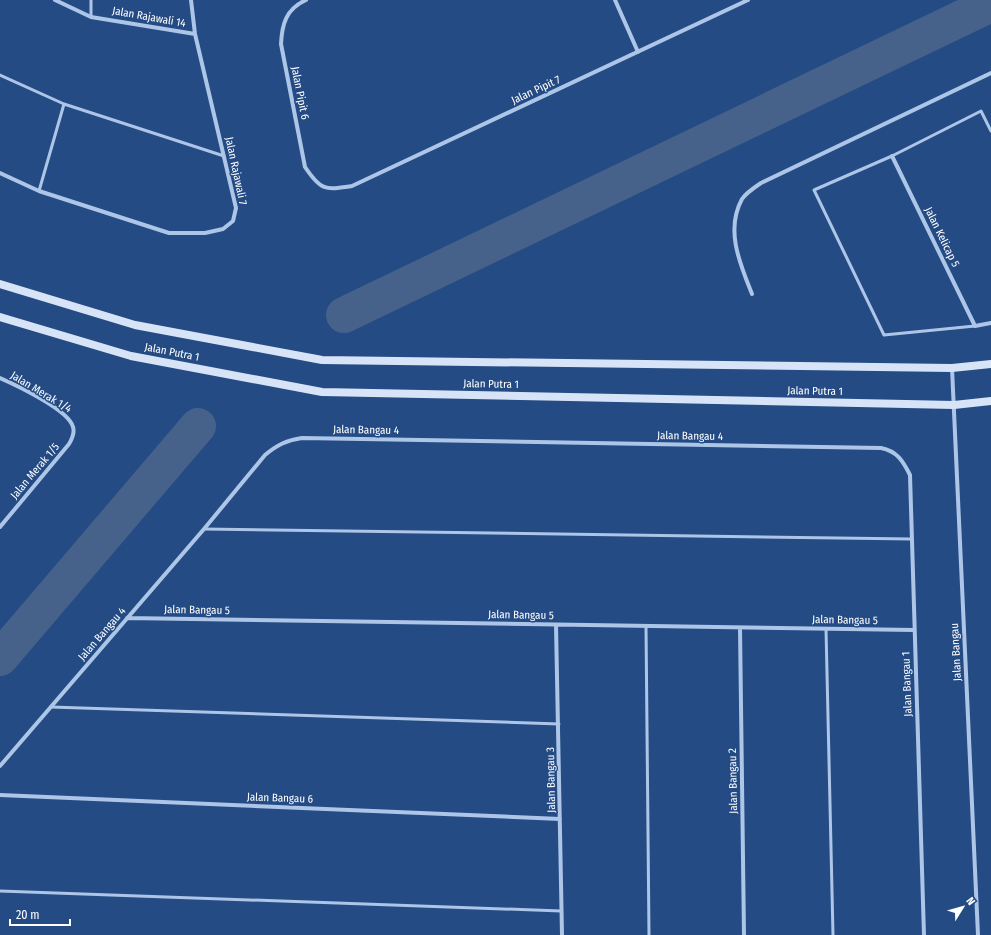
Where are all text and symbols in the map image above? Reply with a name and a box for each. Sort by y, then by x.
street label: Jalan Rajawali 14 [111,4,187,30]
street label: Jalan Pipit 6 [288,65,312,121]
street label: Jalan Pipit 7 [509,73,563,107]
street label: Jalan Rajawali 7 [222,136,250,207]
street label: Jalan Kelicap 5 [922,205,962,269]
street label: Jalan Putra 1 [144,340,200,364]
street label: Jalan Merak 1/4 [8,369,74,416]
street label: Jalan Putra 1 [463,377,519,391]
street label: Jalan Putra 1 [787,384,843,398]
street label: Jalan Bangau 4 [333,423,400,437]
street label: Jalan Bangau 4 [657,429,724,443]
street label: Jalan Merak 1/5 [8,440,62,502]
street label: Jalan Bangau 5 [164,603,230,617]
street label: Jalan Bangau 4 [75,604,129,663]
street label: Jalan Bangau 5 [488,608,554,622]
street label: Jalan Bangau 5 [812,613,878,627]
street label: Jalan Bangau [948,623,964,681]
street label: Jalan Bangau 1 [899,651,915,717]
street label: Jalan Bangau 3 [544,747,558,813]
street label: Jalan Bangau 2 [726,748,740,814]
street label: Jalan Bangau 6 [247,790,314,806]
north arrow [943,887,983,927]
text: N [963,895,978,908]
scale bar [10,901,70,927]
text: 20 m [16,908,40,922]

